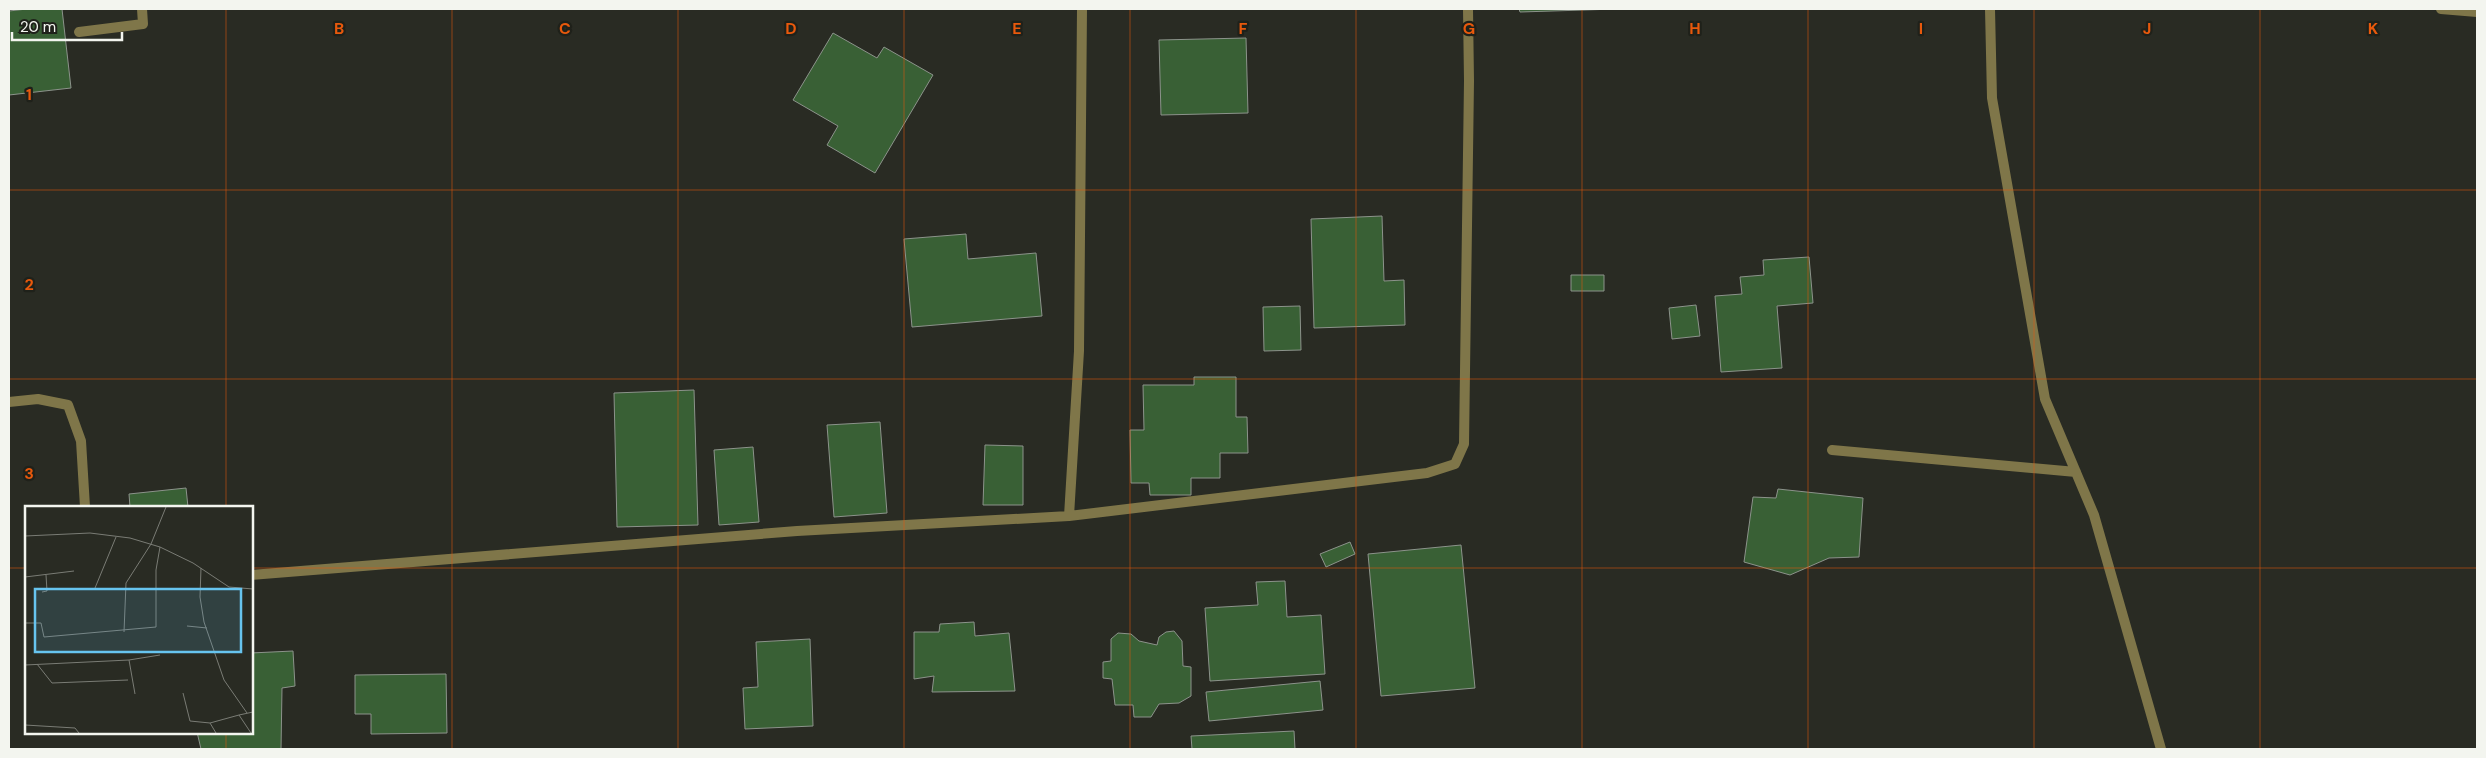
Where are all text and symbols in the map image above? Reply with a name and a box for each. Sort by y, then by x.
scale bar [12,10,122,42]
text: 20 m [20,17,56,37]
text: B [334,18,344,39]
text: C [559,18,571,39]
text: D [785,18,797,39]
text: E [1012,18,1022,39]
text: F [1239,18,1248,39]
text: G [1463,18,1475,39]
text: H [1689,18,1701,39]
text: I [1919,18,1923,39]
text: J [2143,18,2151,39]
text: K [2368,18,2379,39]
text: 1 [26,84,32,105]
text: 2 [24,274,34,295]
text: 3 [24,463,34,484]
inset map [25,506,252,733]

